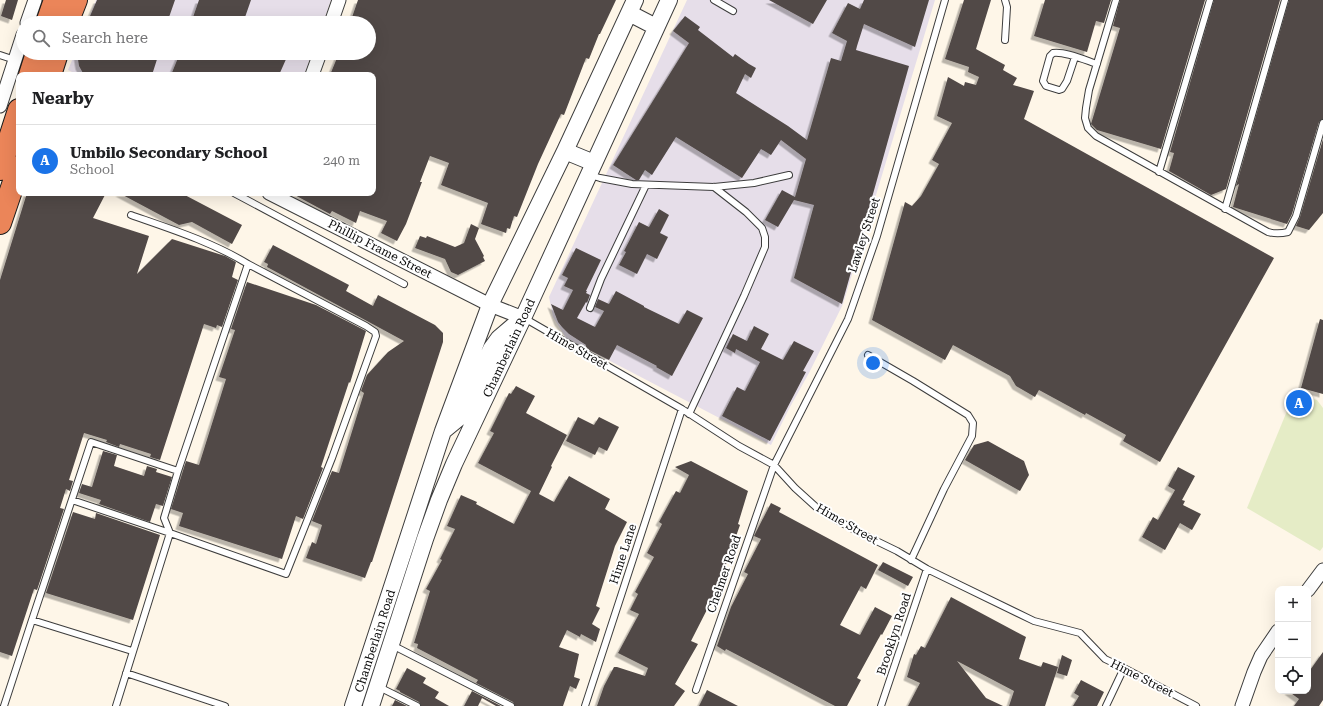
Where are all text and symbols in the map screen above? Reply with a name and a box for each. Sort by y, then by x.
search box [16,16,376,60]
icon: search [30,27,52,49]
text: Search here [62,29,148,47]
text: Nearby [32,88,94,108]
text: Umbilo Secondary School [70,144,267,162]
text: A [40,153,50,168]
text: 240 m [323,153,360,168]
text: School [70,162,114,177]
street label: Lawley Street [845,195,883,274]
street label: Phillip Frame Street [326,217,435,282]
street label: Chamberlain Road [480,296,538,400]
street label: Hime Street [544,326,611,373]
your location [863,353,883,373]
pin: A [1286,388,1312,418]
street label: Hime Street [814,501,881,548]
street label: Hime Lane [607,522,639,586]
street label: Chelmer Road [704,533,744,615]
map controls [1275,586,1311,694]
button: + [1275,586,1311,622]
street label: Chamberlain Road [352,588,398,694]
street label: Brooklyn Road [874,591,914,677]
button: − [1275,622,1311,658]
street label: Hime Street [1108,656,1176,700]
button: locate [1275,658,1311,694]

